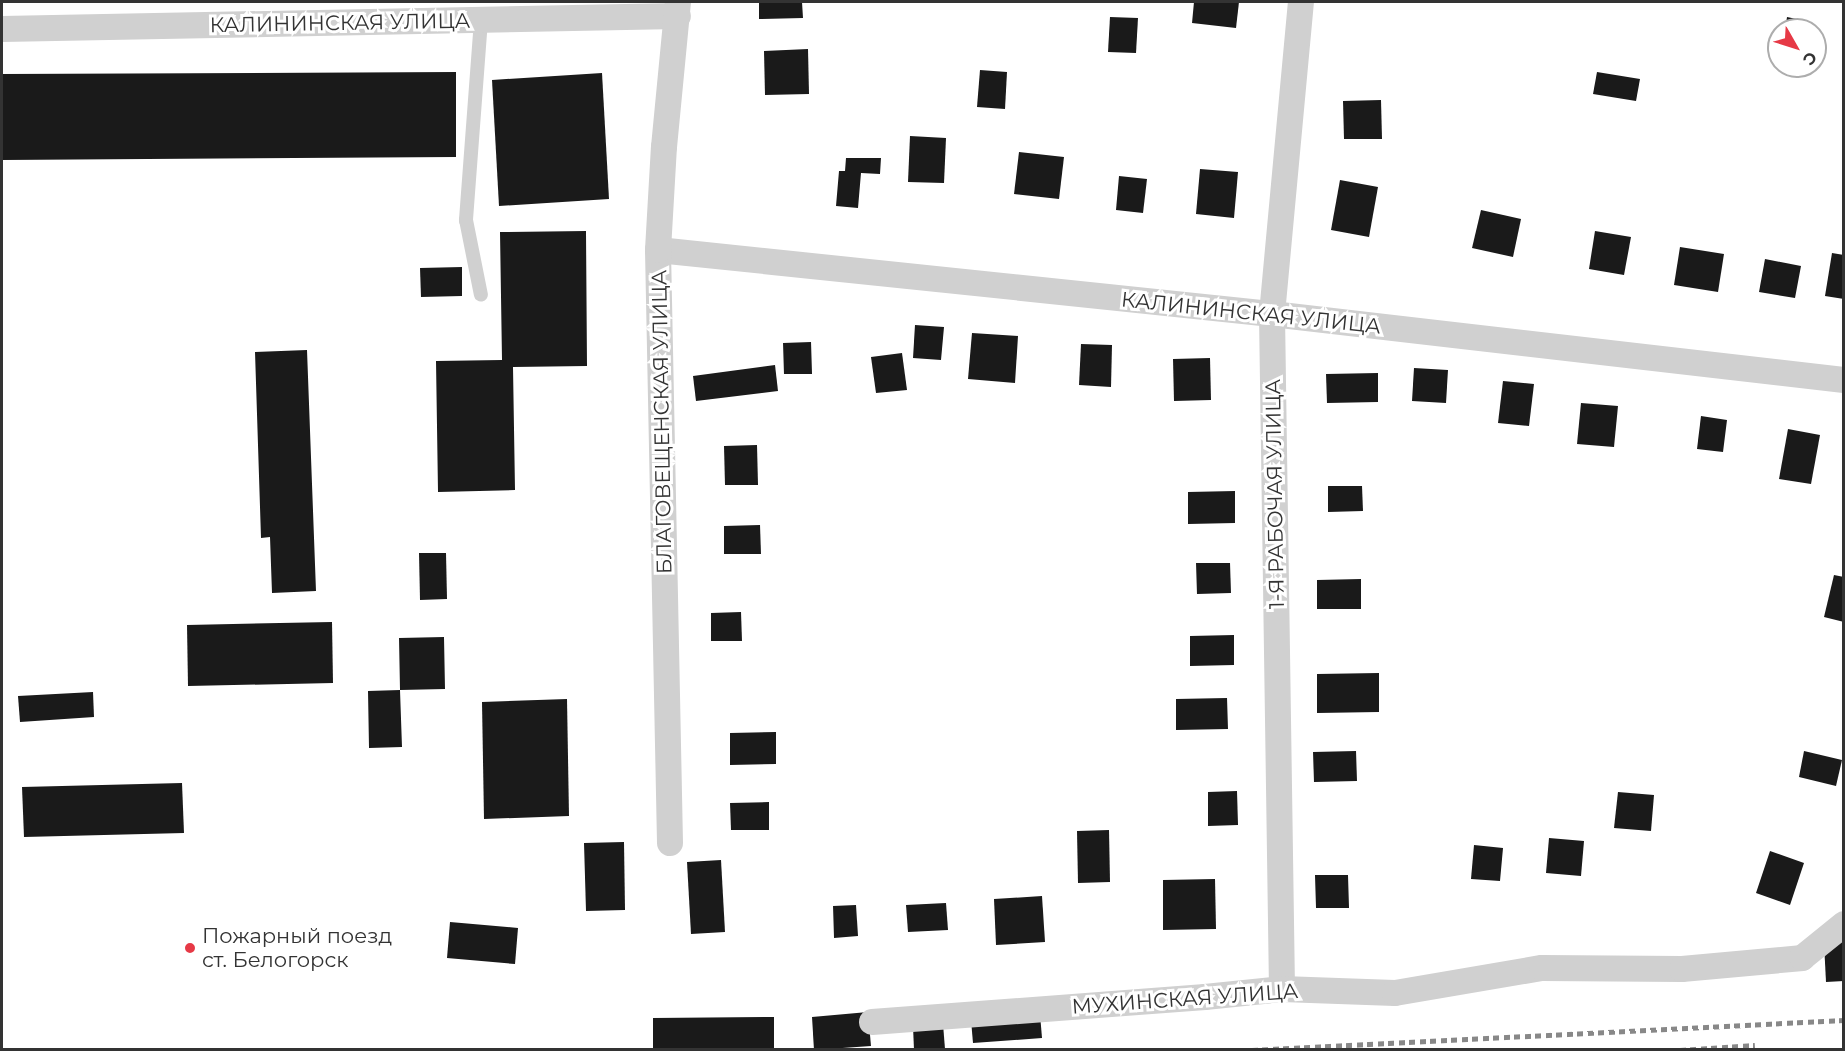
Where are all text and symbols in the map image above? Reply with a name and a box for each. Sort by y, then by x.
street label: КАЛИНИНСКАЯ УЛИЦА [209,8,471,38]
north arrow [1767,18,1827,78]
text: С [1799,48,1821,69]
street label: БЛАГОВЕЩЕНСКАЯ УЛИЦА [647,270,677,574]
street label: КАЛИНИНСКАЯ УЛИЦА [1120,287,1382,339]
street label: 1-Я РАБОЧАЯ УЛИЦА [1260,379,1290,609]
place label: Пожарный поезд ст. Белогорск [202,923,392,973]
marker: Пожарный поезд ст. Белогорск [183,941,197,955]
street label: МУХИНСКАЯ УЛИЦА [1071,979,1299,1019]

